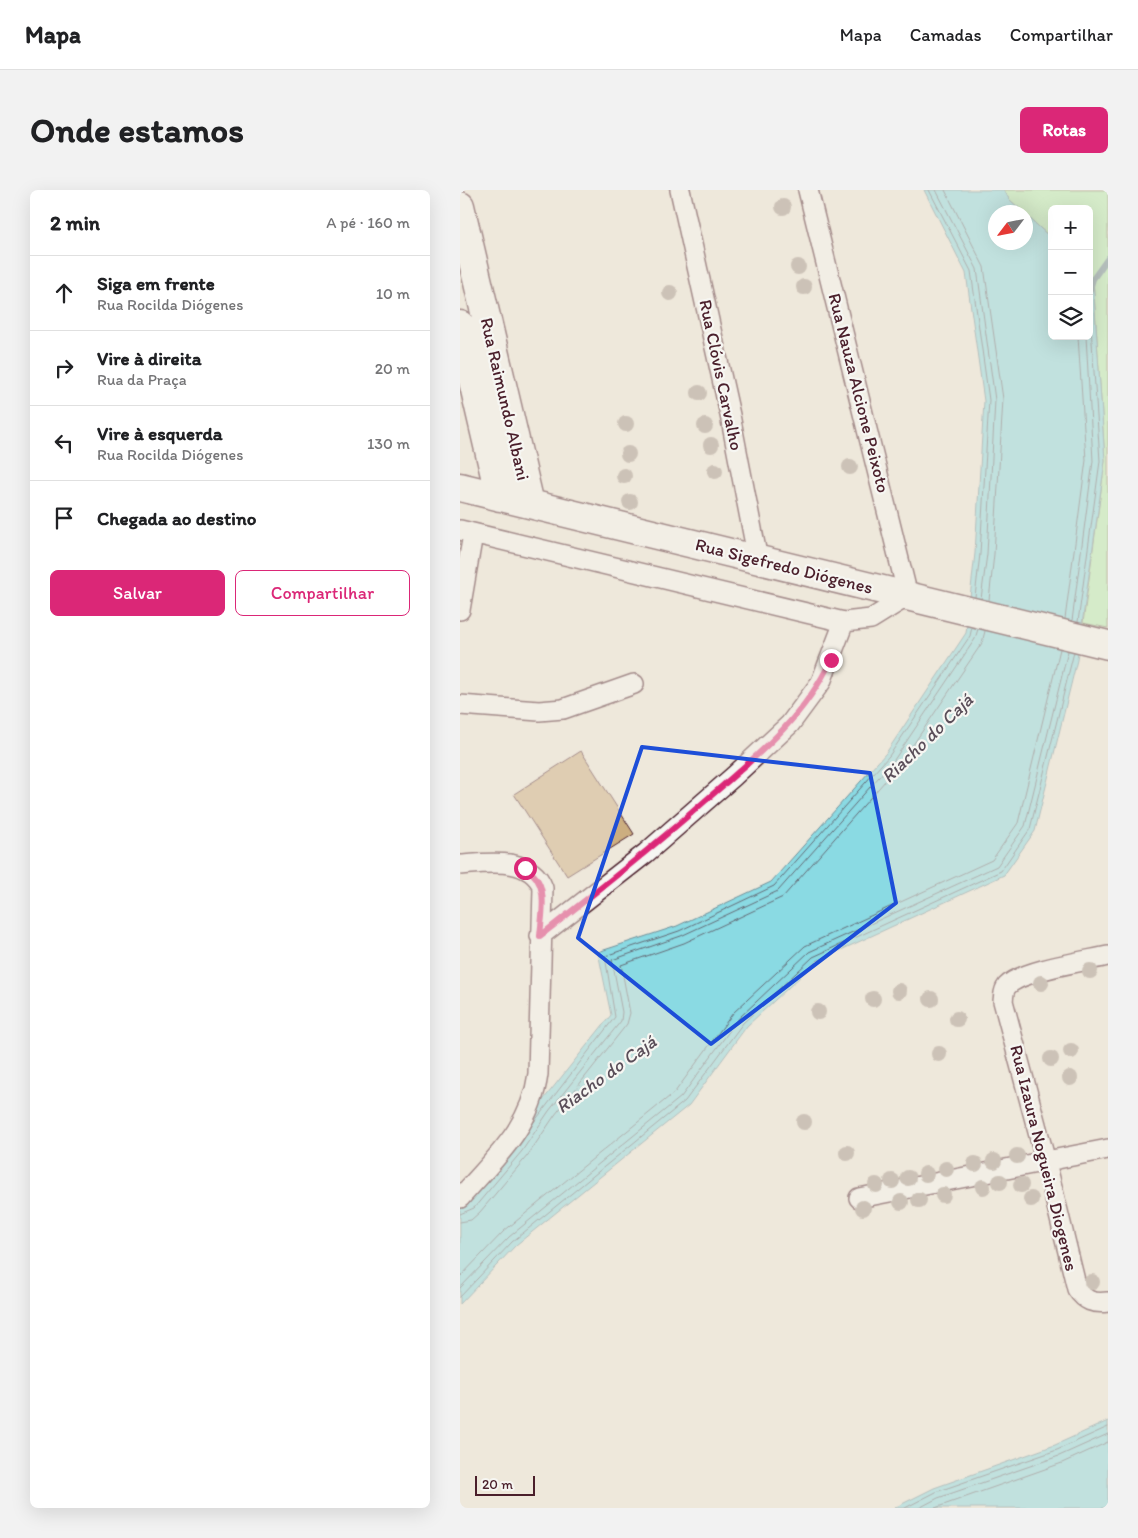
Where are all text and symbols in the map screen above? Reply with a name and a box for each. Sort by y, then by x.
text: Mapa [25,20,81,49]
text: Mapa [840,24,882,46]
text: Camadas [910,24,982,46]
text: Compartilhar [1010,24,1113,46]
button: Rotas [1020,107,1108,153]
text: Onde estamos [30,109,244,151]
north arrow [988,205,1033,250]
map controls [1048,205,1093,340]
button: + [1048,205,1093,250]
text: 2 min [50,210,100,235]
text: A pé · 160 m [326,213,410,232]
button: − [1048,250,1093,295]
text: Siga em frente [97,272,215,295]
icon: ahead [50,279,78,307]
text: 10 m [376,284,410,303]
street label: Rua Nauza Alcione Peixoto [824,291,894,495]
text: Rua Rocilda Diógenes [97,295,243,314]
button: layers [1048,295,1093,340]
street label: Rua Clóvis Carvalho [694,297,748,453]
street label: Rua Raimundo Albani [476,315,534,483]
text: Vire à direita [97,347,202,370]
icon: right [50,354,78,382]
text: 20 m [375,359,410,378]
text: Rua da Praça [97,370,187,389]
text: Vire à esquerda [97,422,223,445]
icon: left [50,429,78,457]
text: 130 m [367,434,410,453]
text: Rua Rocilda Diógenes [97,445,243,464]
icon: arrive [50,504,78,532]
text: Chegada ao destino [97,507,256,530]
street label: Rua Sigefredo Diógenes [693,533,875,599]
button: Salvar [50,570,225,616]
button: Compartilhar [235,570,410,616]
route end [820,649,843,672]
water label: Riacho do Cajá [876,688,978,788]
route start [514,857,537,880]
water label: Riacho do Cajá [551,1030,661,1118]
street label: Rua Izaura Nogueira Diogenes [1005,1043,1083,1273]
scale bar [475,1473,535,1496]
text: 20 m [482,1476,513,1493]

